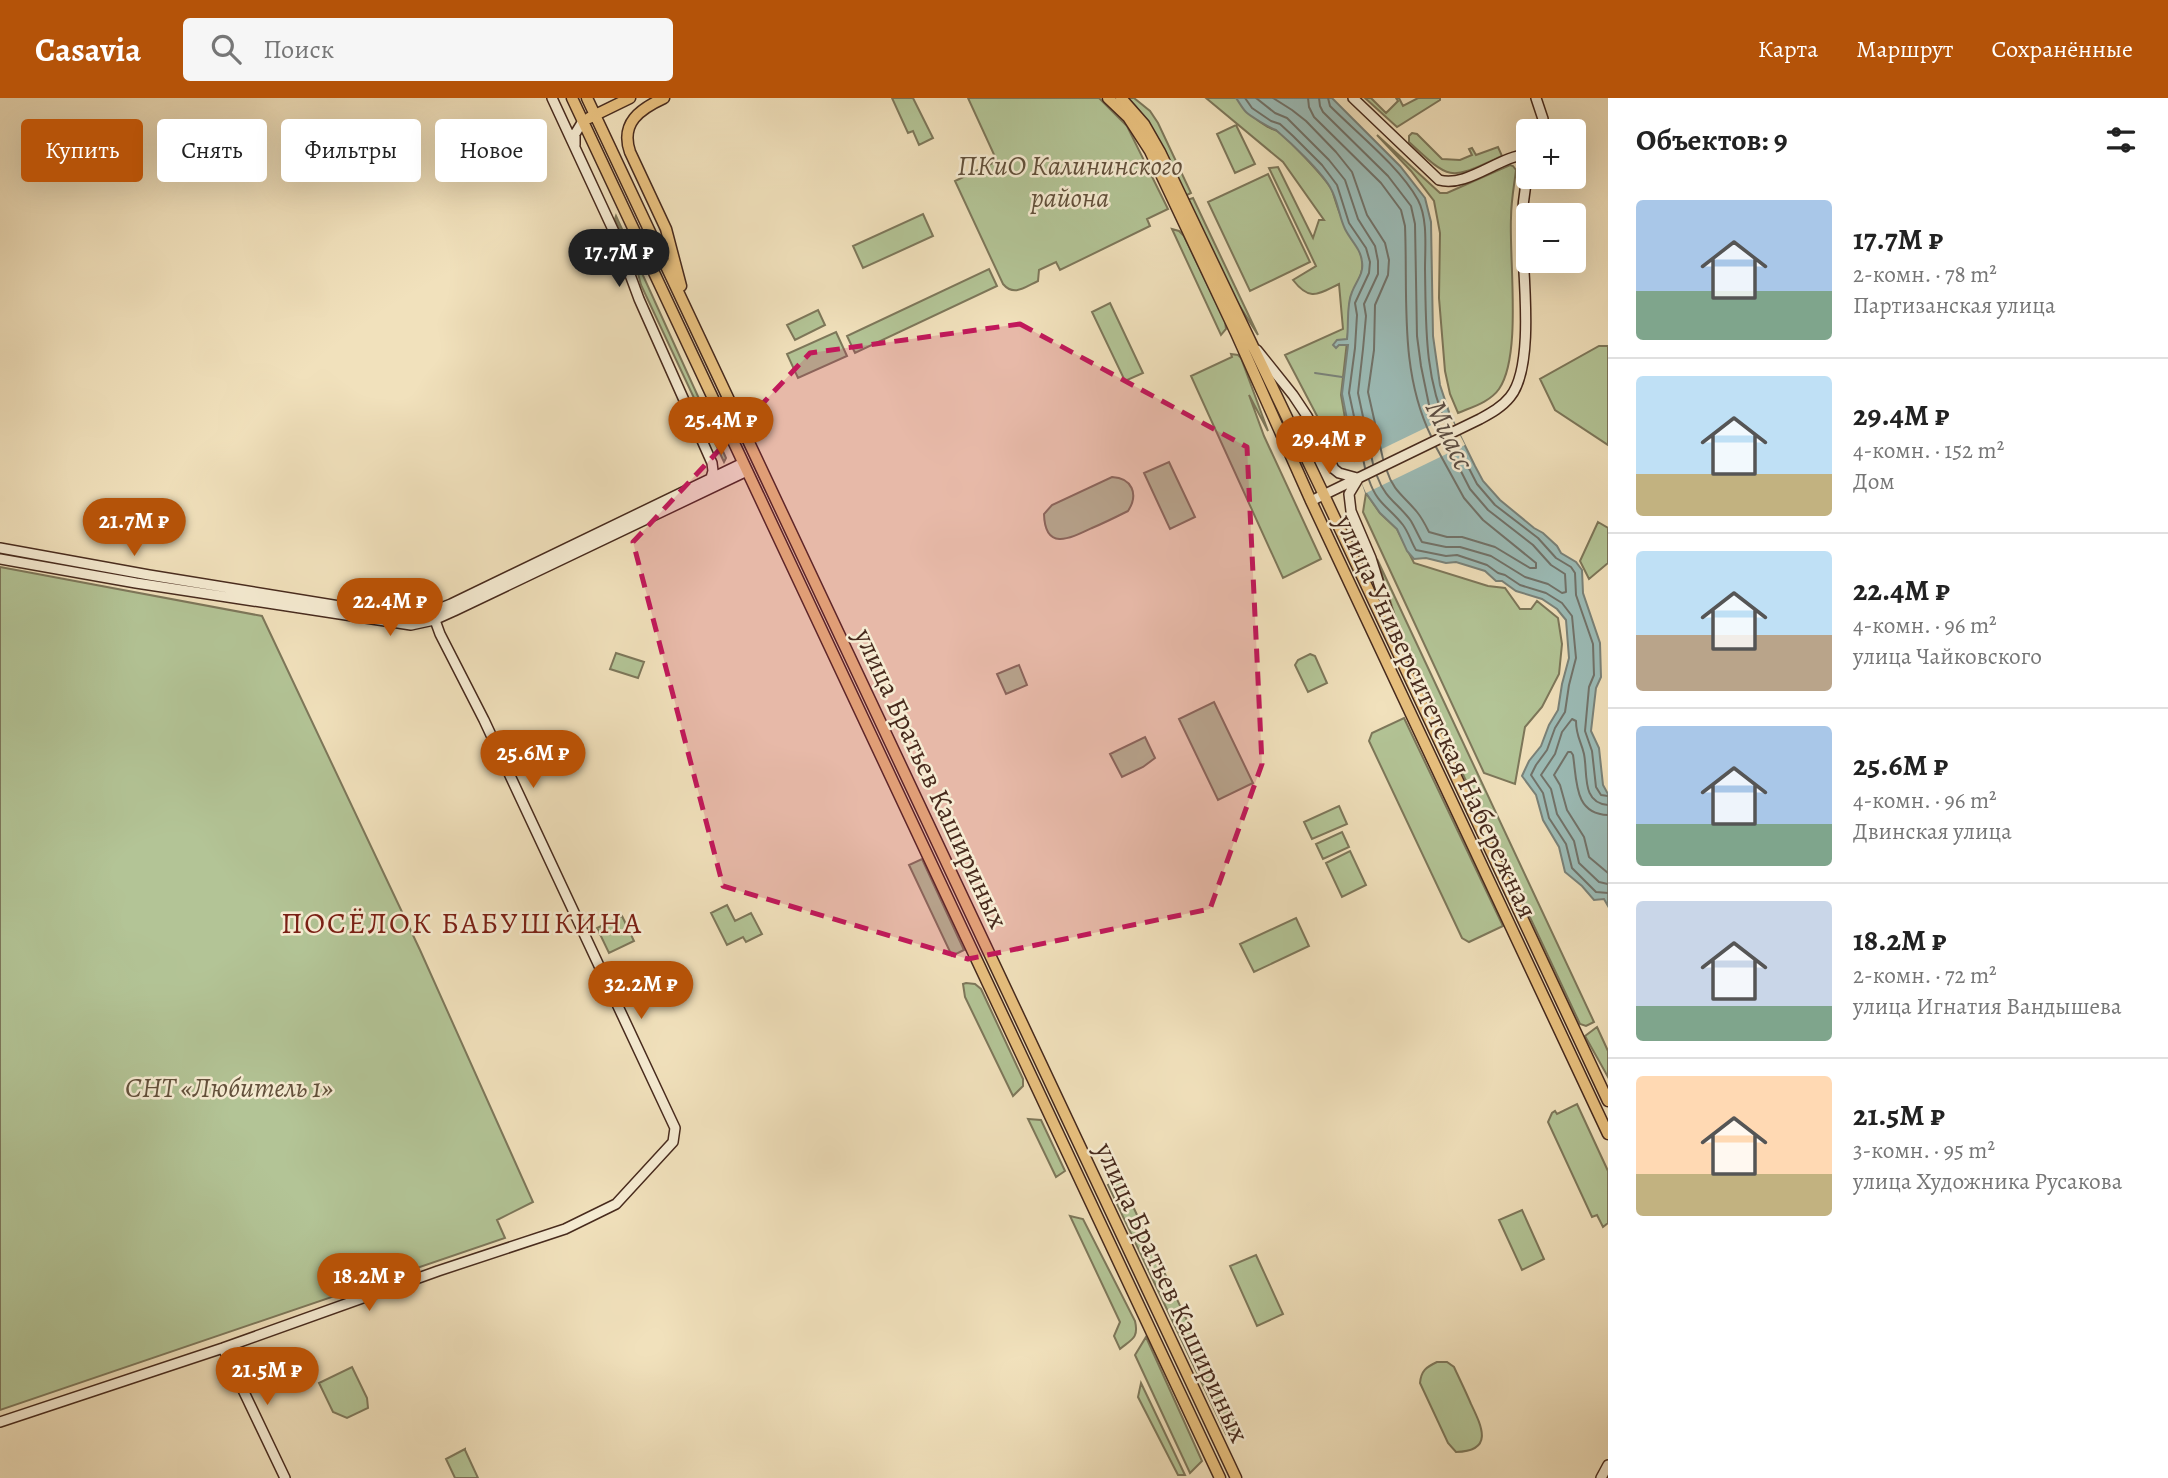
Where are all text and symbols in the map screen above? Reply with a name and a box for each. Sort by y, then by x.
search box [183,18,673,81]
text: Casavia [35,27,141,72]
icon: search [207,30,245,68]
text: Поиск [263,32,334,67]
text: Карта [1758,33,1818,65]
text: Маршрут [1856,33,1954,65]
text: Сохранённые [1992,33,2133,65]
chip: Купить [21,119,143,182]
chip: Снять [157,119,267,182]
chip: Фильтры [281,119,421,182]
chip: Новое [435,119,547,182]
map controls [1516,119,1586,273]
button: + [1516,119,1586,189]
text: Объектов: 9 [1636,120,1788,160]
icon: filters [2102,121,2140,159]
park label: ПКиО Калининского района [957,147,1183,217]
button: − [1516,203,1586,273]
text: 17.7M ₽ [1853,219,1943,259]
icon: home [1692,228,1776,312]
pin: 17.7M ₽ [554,230,684,289]
text: 17.7M ₽ [584,236,654,267]
text: 2-комн. · 78 m² [1853,259,1997,290]
text: Партизанская улица [1853,290,2056,321]
water label: Миасс [1416,393,1484,477]
text: 29.4M ₽ [1853,395,1949,435]
pin: 25.4M ₽ [656,398,786,457]
text: 25.4M ₽ [684,404,758,435]
icon: home [1692,404,1776,488]
pin: 29.4M ₽ [1264,416,1394,476]
text: 29.4M ₽ [1292,423,1366,454]
text: 4-комн. · 152 m² [1853,435,2004,466]
text: Дом [1853,466,1895,497]
pin: 21.7M ₽ [69,498,199,558]
text: 21.7M ₽ [99,505,169,536]
street label: улица Университетская Набережная [1325,507,1547,925]
text: 22.4M ₽ [1853,570,1950,610]
pin: 22.4M ₽ [325,578,455,638]
icon: home [1692,579,1776,663]
text: 22.4M ₽ [353,585,427,616]
text: 4-комн. · 96 m² [1853,610,1997,641]
street label: улица Братьев Кашириных [844,621,1018,935]
text: улица Чайковского [1853,641,2042,672]
pin: 25.6M ₽ [468,730,598,790]
text: 25.6M ₽ [496,737,570,768]
text: 25.6M ₽ [1853,745,1948,785]
icon: home [1692,754,1776,838]
text: 4-комн. · 96 m² [1853,785,1997,816]
text: Двинская улица [1853,816,2012,847]
district label: ПОСЁЛОК БАБУШКИНА [281,903,643,943]
text: 18.2M ₽ [1853,920,1947,960]
icon: home [1692,929,1776,1013]
text: 2-комн. · 72 m² [1853,960,1997,991]
pin: 32.2M ₽ [576,962,706,1021]
text: 32.2M ₽ [604,968,678,999]
text: улица Игнатия Вандышева [1853,991,2121,1022]
park label: СНТ «Любитель 1» [125,1069,333,1107]
text: 21.5M ₽ [1853,1095,1945,1135]
icon: home [1692,1104,1776,1188]
street label: улица Братьев Кашириных [1085,1135,1259,1449]
text: 3-комн. · 95 m² [1853,1135,1995,1166]
text: улица Художника Русакова [1853,1166,2122,1197]
pin: 18.2M ₽ [304,1254,434,1313]
text: 18.2M ₽ [333,1260,405,1291]
pin: 21.5M ₽ [202,1348,332,1407]
text: 21.5M ₽ [232,1354,302,1385]

